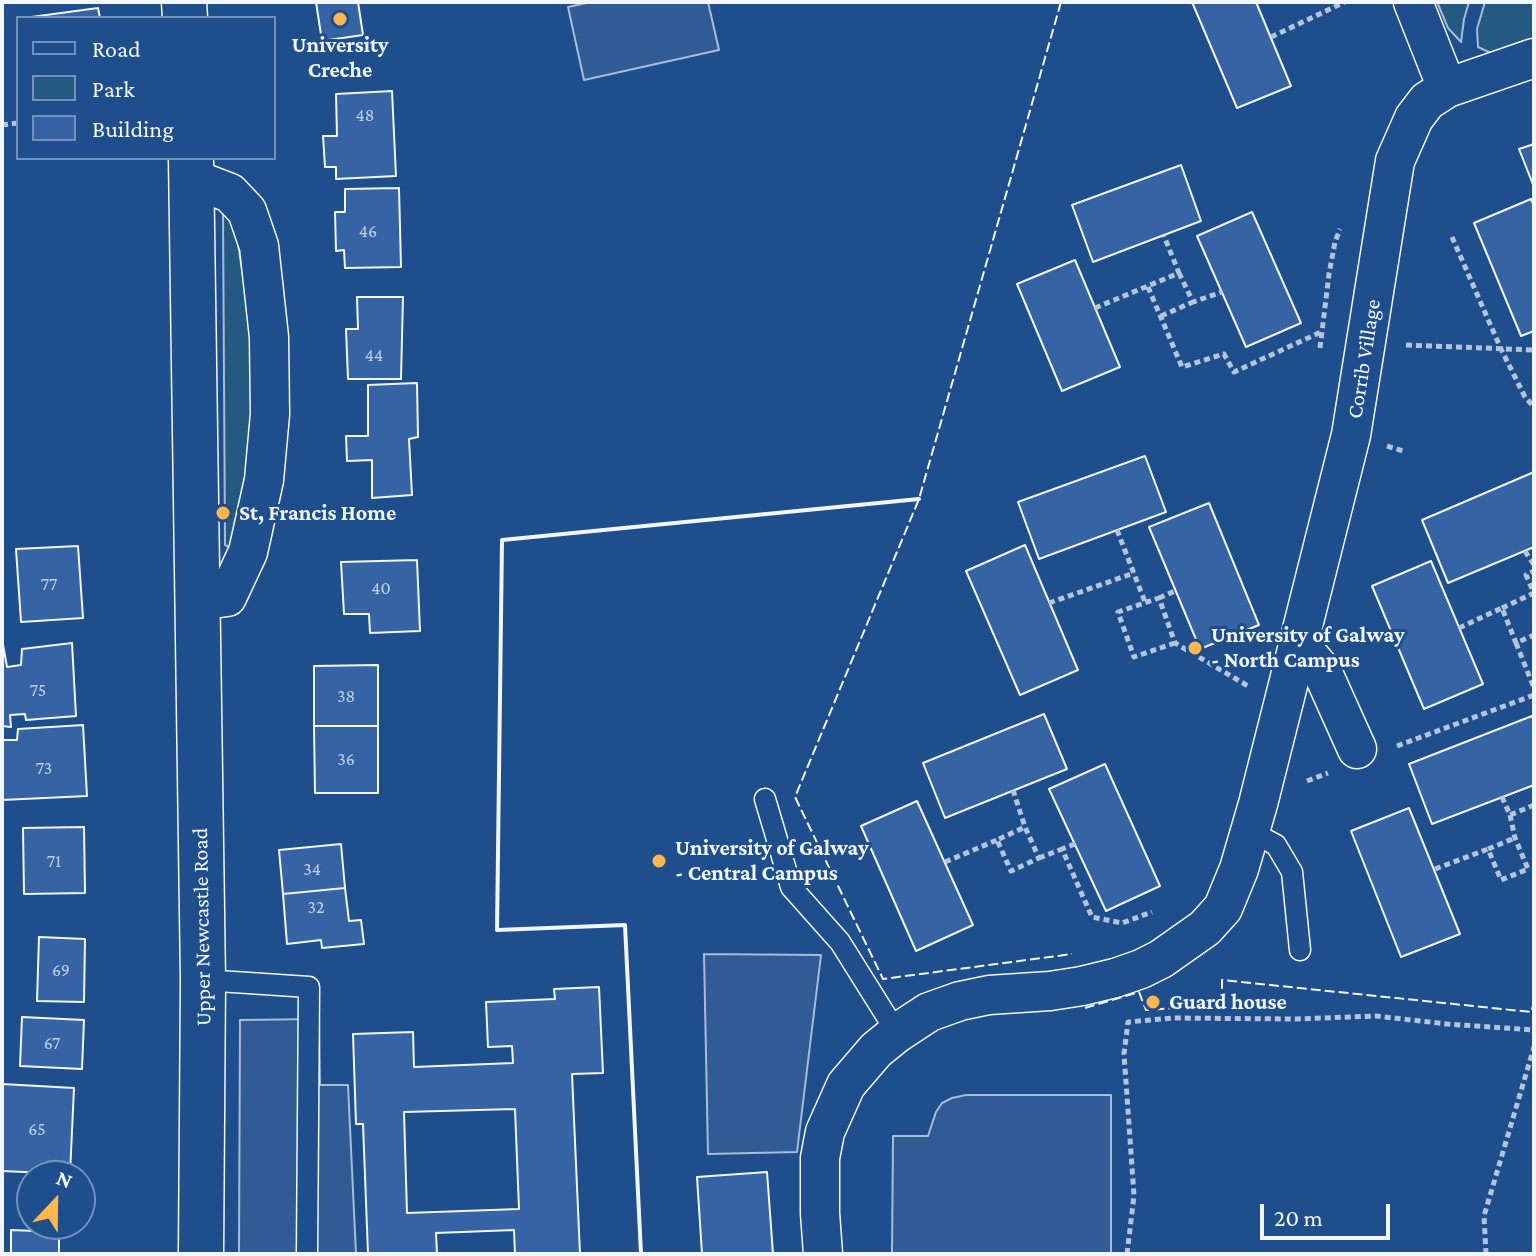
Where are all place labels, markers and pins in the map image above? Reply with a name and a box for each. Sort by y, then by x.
marker: University Creche [331,10,349,28]
place label: University Creche [292,32,388,84]
place label: St, Francis Home [239,500,396,526]
marker: St, Francis Home [214,504,232,522]
place label: University of Galway - North Campus [1211,622,1405,674]
marker: University of Galway - North Campus [1186,639,1204,657]
place label: University of Galway - Central Campus [675,835,869,886]
marker: University of Galway - Central Campus [650,852,668,870]
place label: Guard house [1169,989,1287,1015]
marker: Guard house [1144,993,1162,1011]

